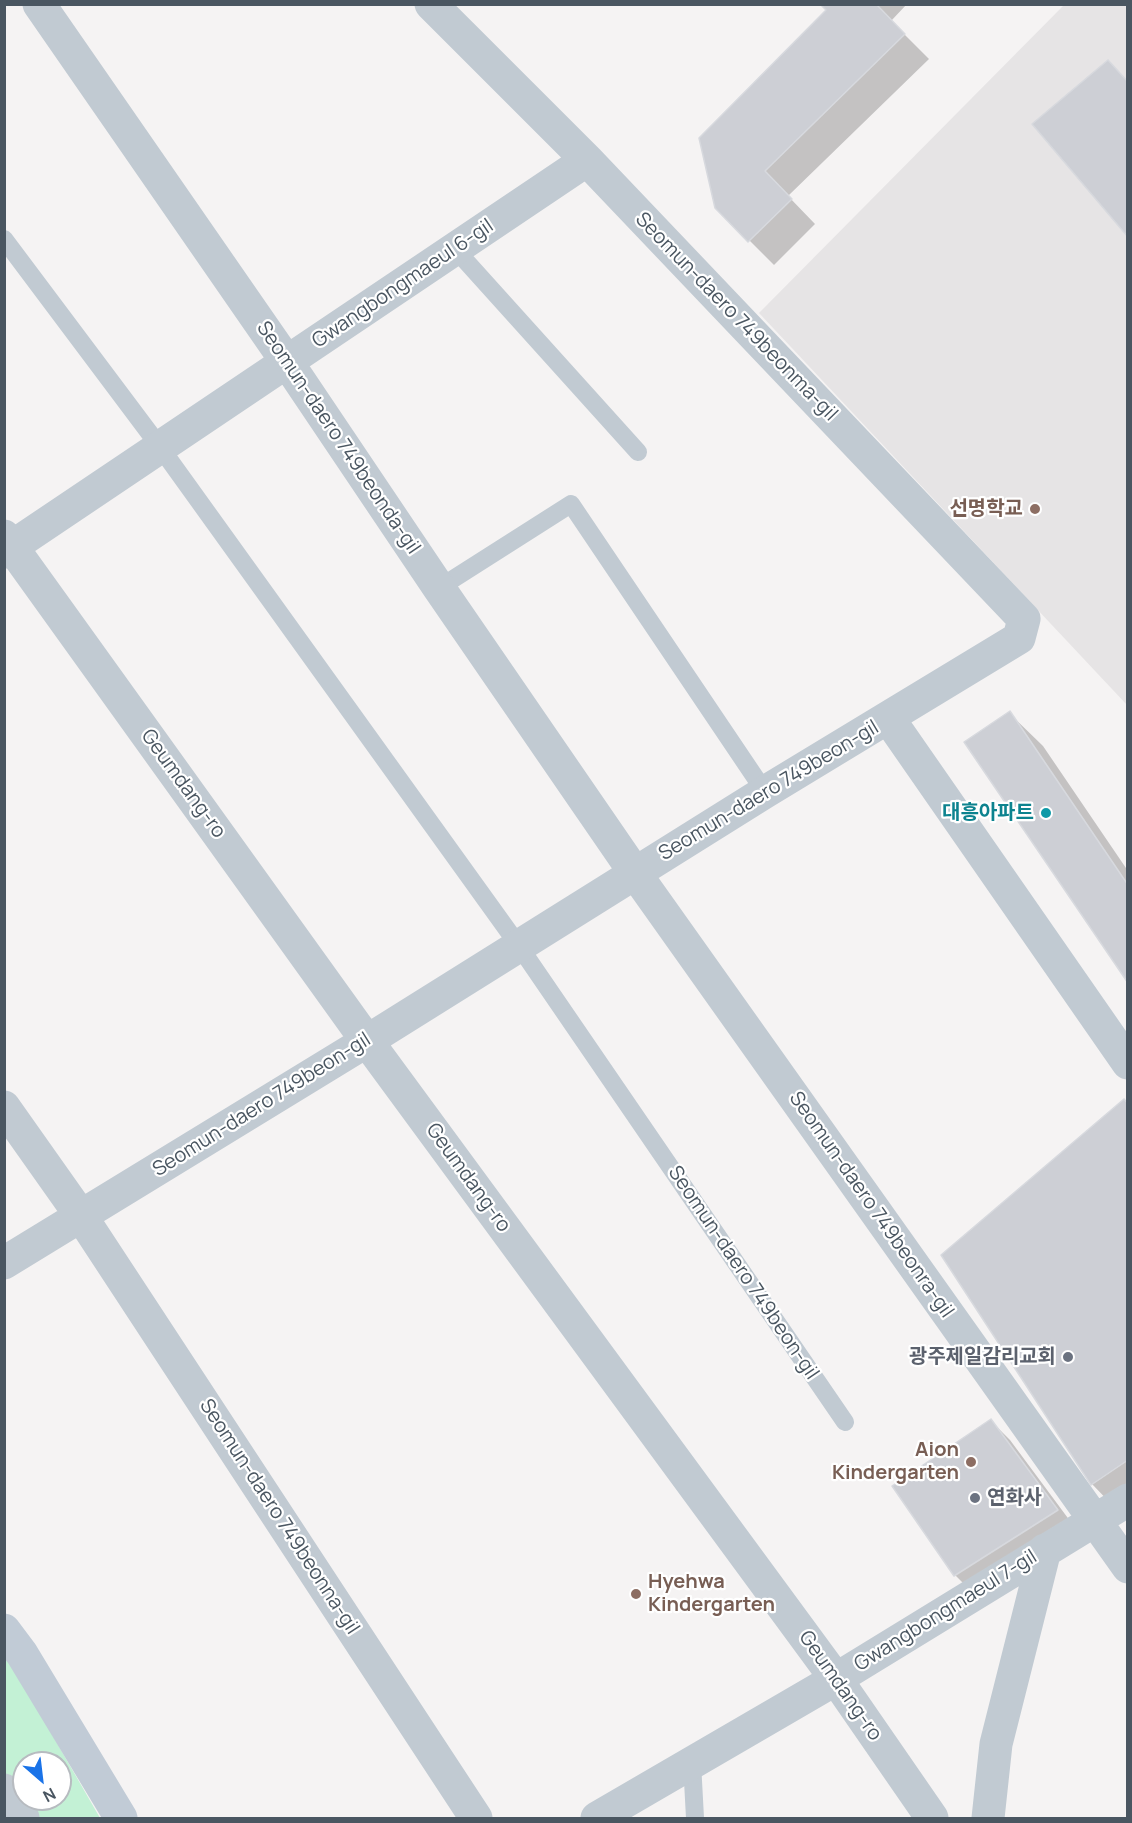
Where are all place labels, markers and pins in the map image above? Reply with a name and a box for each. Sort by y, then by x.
place label: 선명학교 [949,497,1023,521]
marker: 선명학교 [1028,502,1042,516]
place label: 대흥아파트 [942,801,1034,825]
marker: 대흥아파트 [1039,806,1053,820]
place label: 광주제일감리교회 [909,1345,1056,1369]
marker: 광주제일감리교회 [1061,1350,1075,1364]
place label: Aion Kindergarten [832,1438,959,1485]
marker: Aion Kindergarten [964,1455,978,1469]
place label: 연화사 [987,1486,1042,1510]
marker: 연화사 [968,1491,982,1505]
place label: Hyehwa Kindergarten [648,1570,775,1617]
marker: Hyehwa Kindergarten [629,1587,643,1601]

